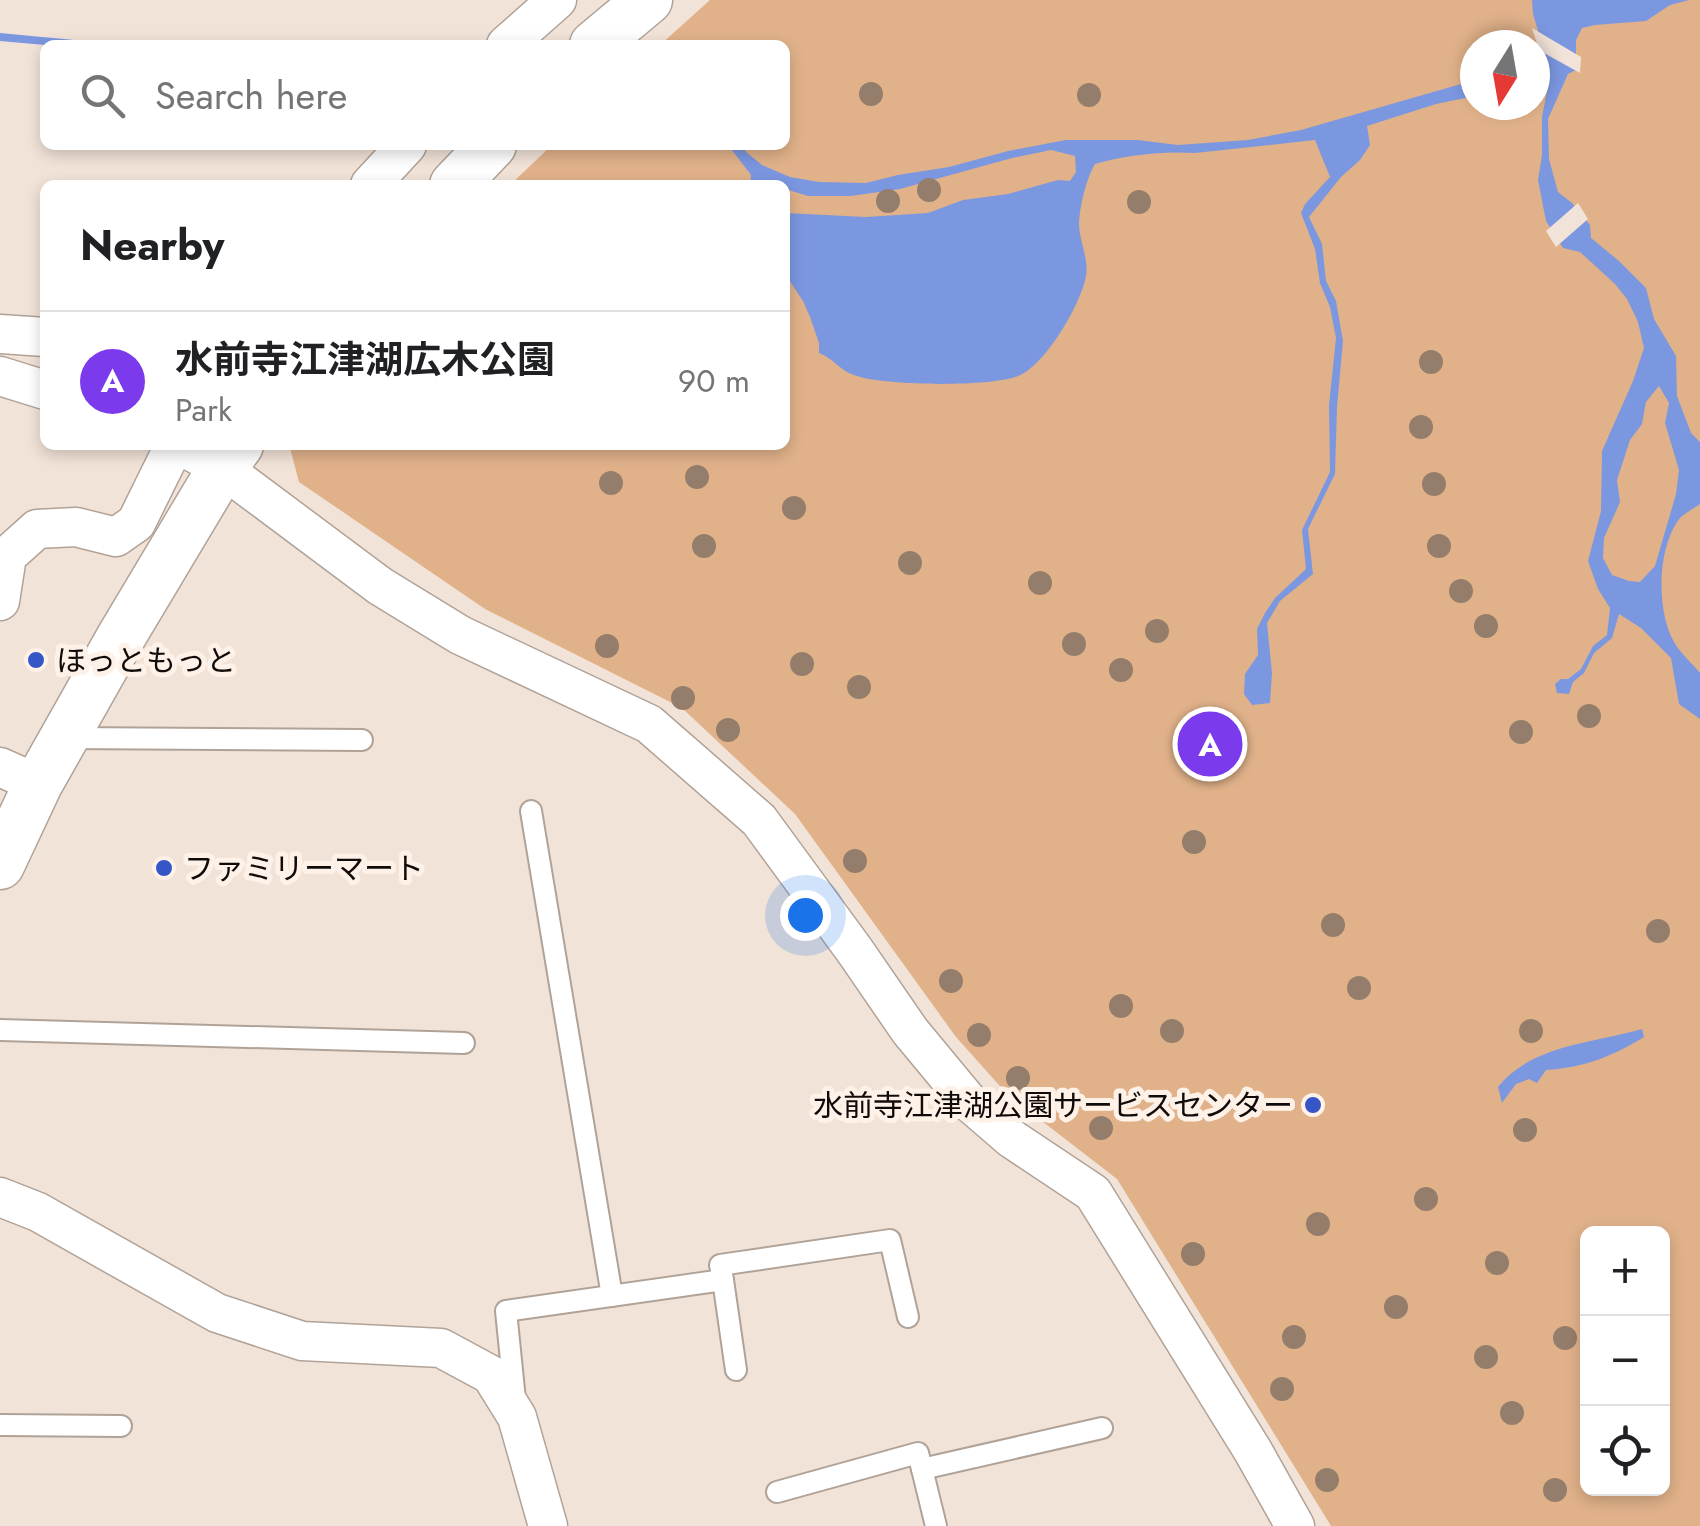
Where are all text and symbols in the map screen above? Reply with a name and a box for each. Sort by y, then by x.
north arrow [1460,30,1550,120]
search box [40,40,790,150]
icon: search [75,68,130,123]
text: Search here [155,68,347,123]
text: Nearby [80,215,224,276]
text: 水前寺江津湖広木公園 [175,332,555,387]
text: A [101,358,124,404]
text: 90 m [678,358,750,404]
text: Park [175,387,232,433]
place label: ほっともっと [56,639,236,682]
marker: ほっともっと [25,649,47,671]
pin: A [1178,706,1242,782]
place label: ファミリーマート [184,847,424,890]
marker: ファミリーマート [153,857,175,879]
your location [780,890,831,941]
place label: 水前寺江津湖公園サービスセンター [813,1084,1293,1127]
marker: 水前寺江津湖公園サービスセンター [1302,1094,1324,1116]
map controls [1580,1226,1670,1496]
button: + [1580,1226,1670,1316]
button: − [1580,1316,1670,1406]
button: locate [1580,1406,1670,1496]

